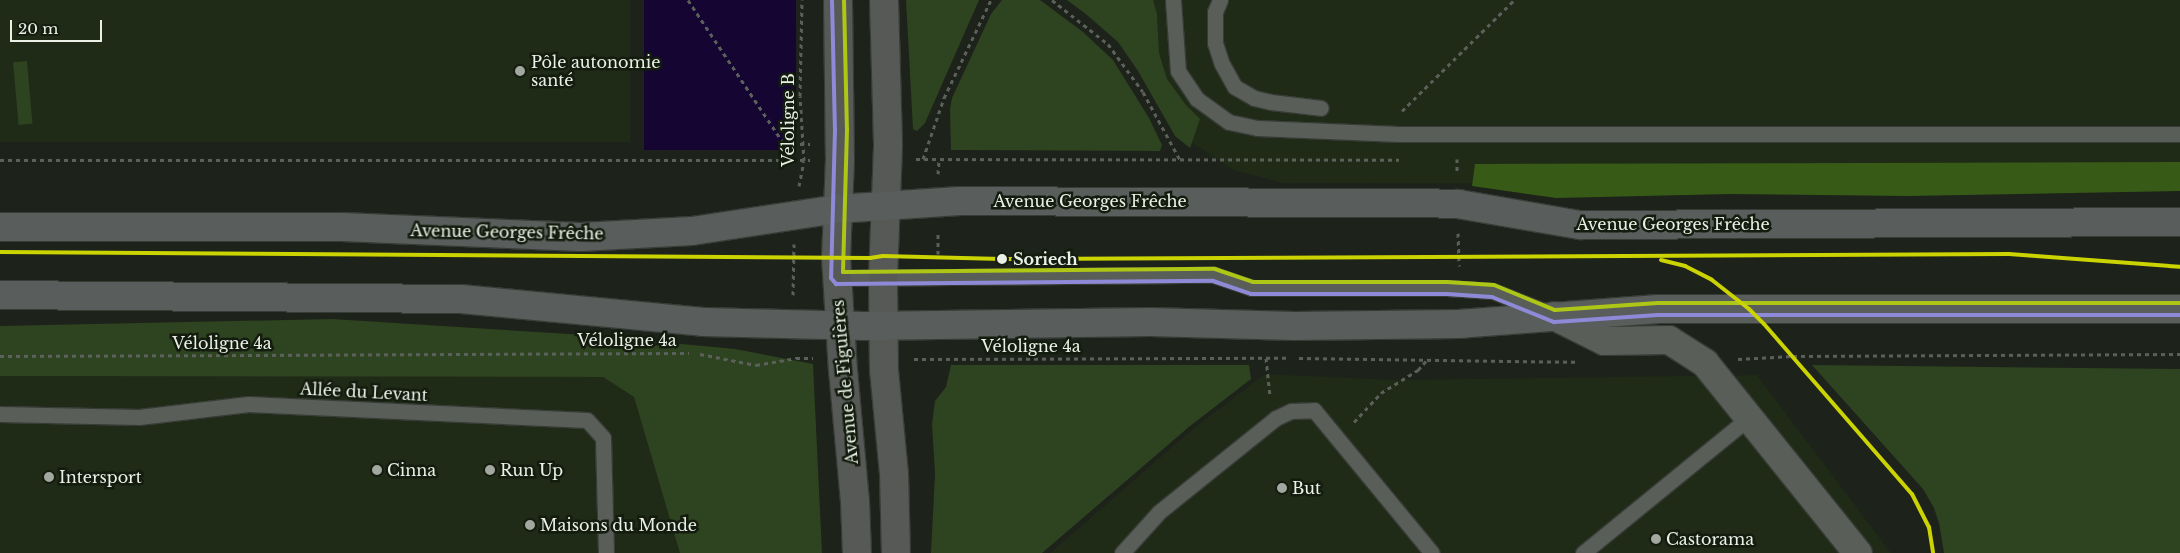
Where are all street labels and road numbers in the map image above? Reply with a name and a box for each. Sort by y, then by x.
street label: Véloligne B [778,73,798,167]
street label: Avenue Georges Frêche [993,191,1187,211]
street label: Avenue Georges Frêche [1576,214,1770,234]
street label: Avenue Georges Frêche [410,221,604,243]
street label: Avenue de Figuières [828,299,862,465]
street label: Véloligne 4a [577,330,677,350]
street label: Véloligne 4a [172,333,272,353]
street label: Véloligne 4a [981,336,1081,356]
street label: Allée du Levant [300,379,428,405]

